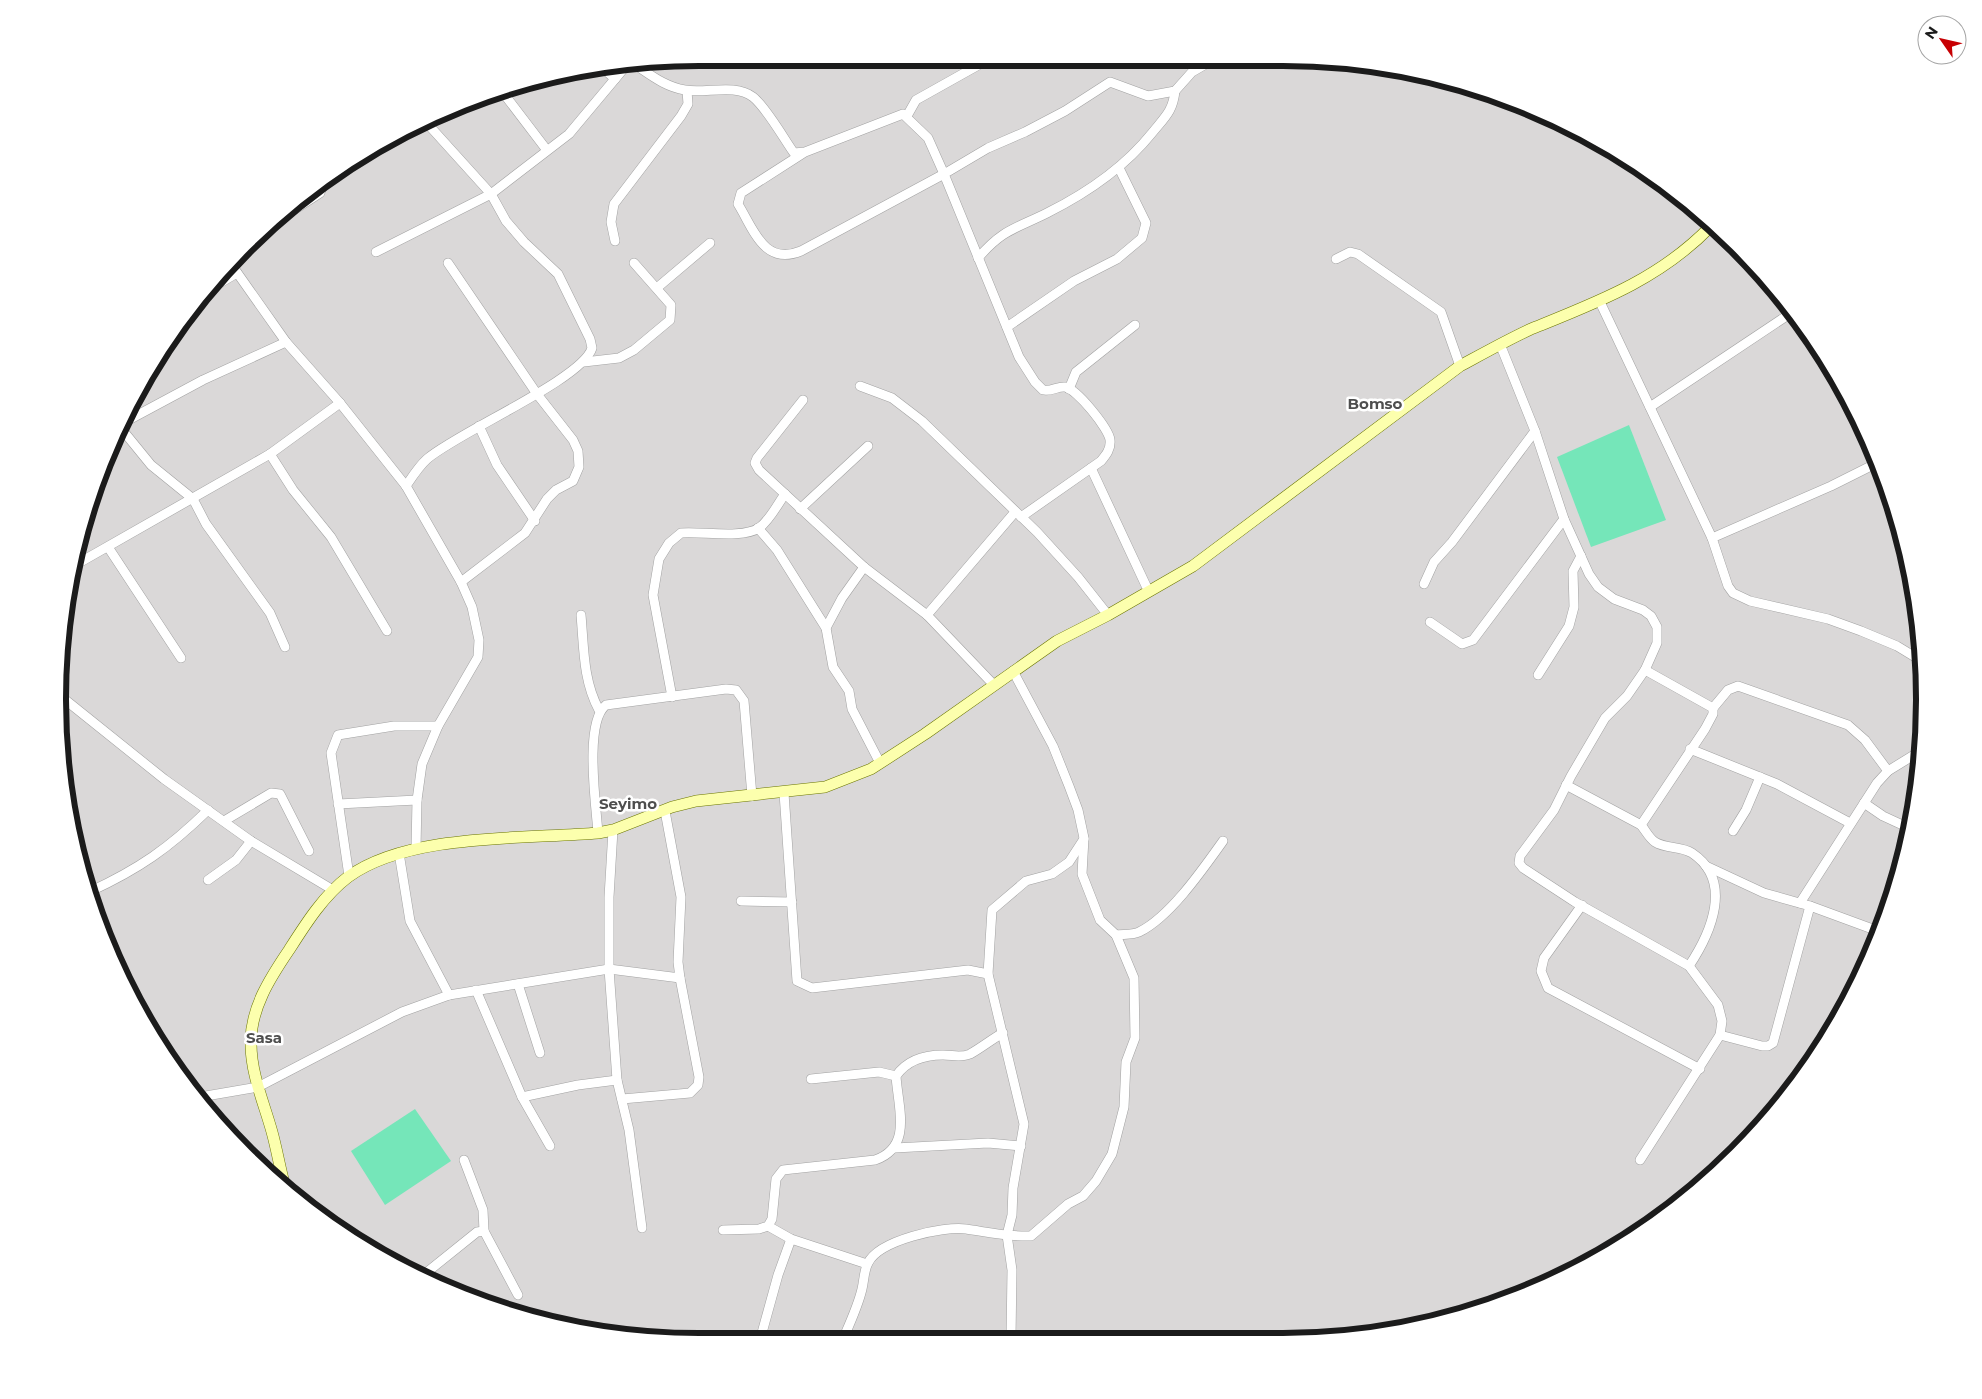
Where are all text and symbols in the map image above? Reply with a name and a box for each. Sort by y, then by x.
north arrow [1917,15,1967,65]
text: N [1921,23,1942,42]
district label: Bomso [1348,394,1403,413]
district label: Seyimo [599,794,657,813]
district label: Sasa [246,1028,282,1047]

